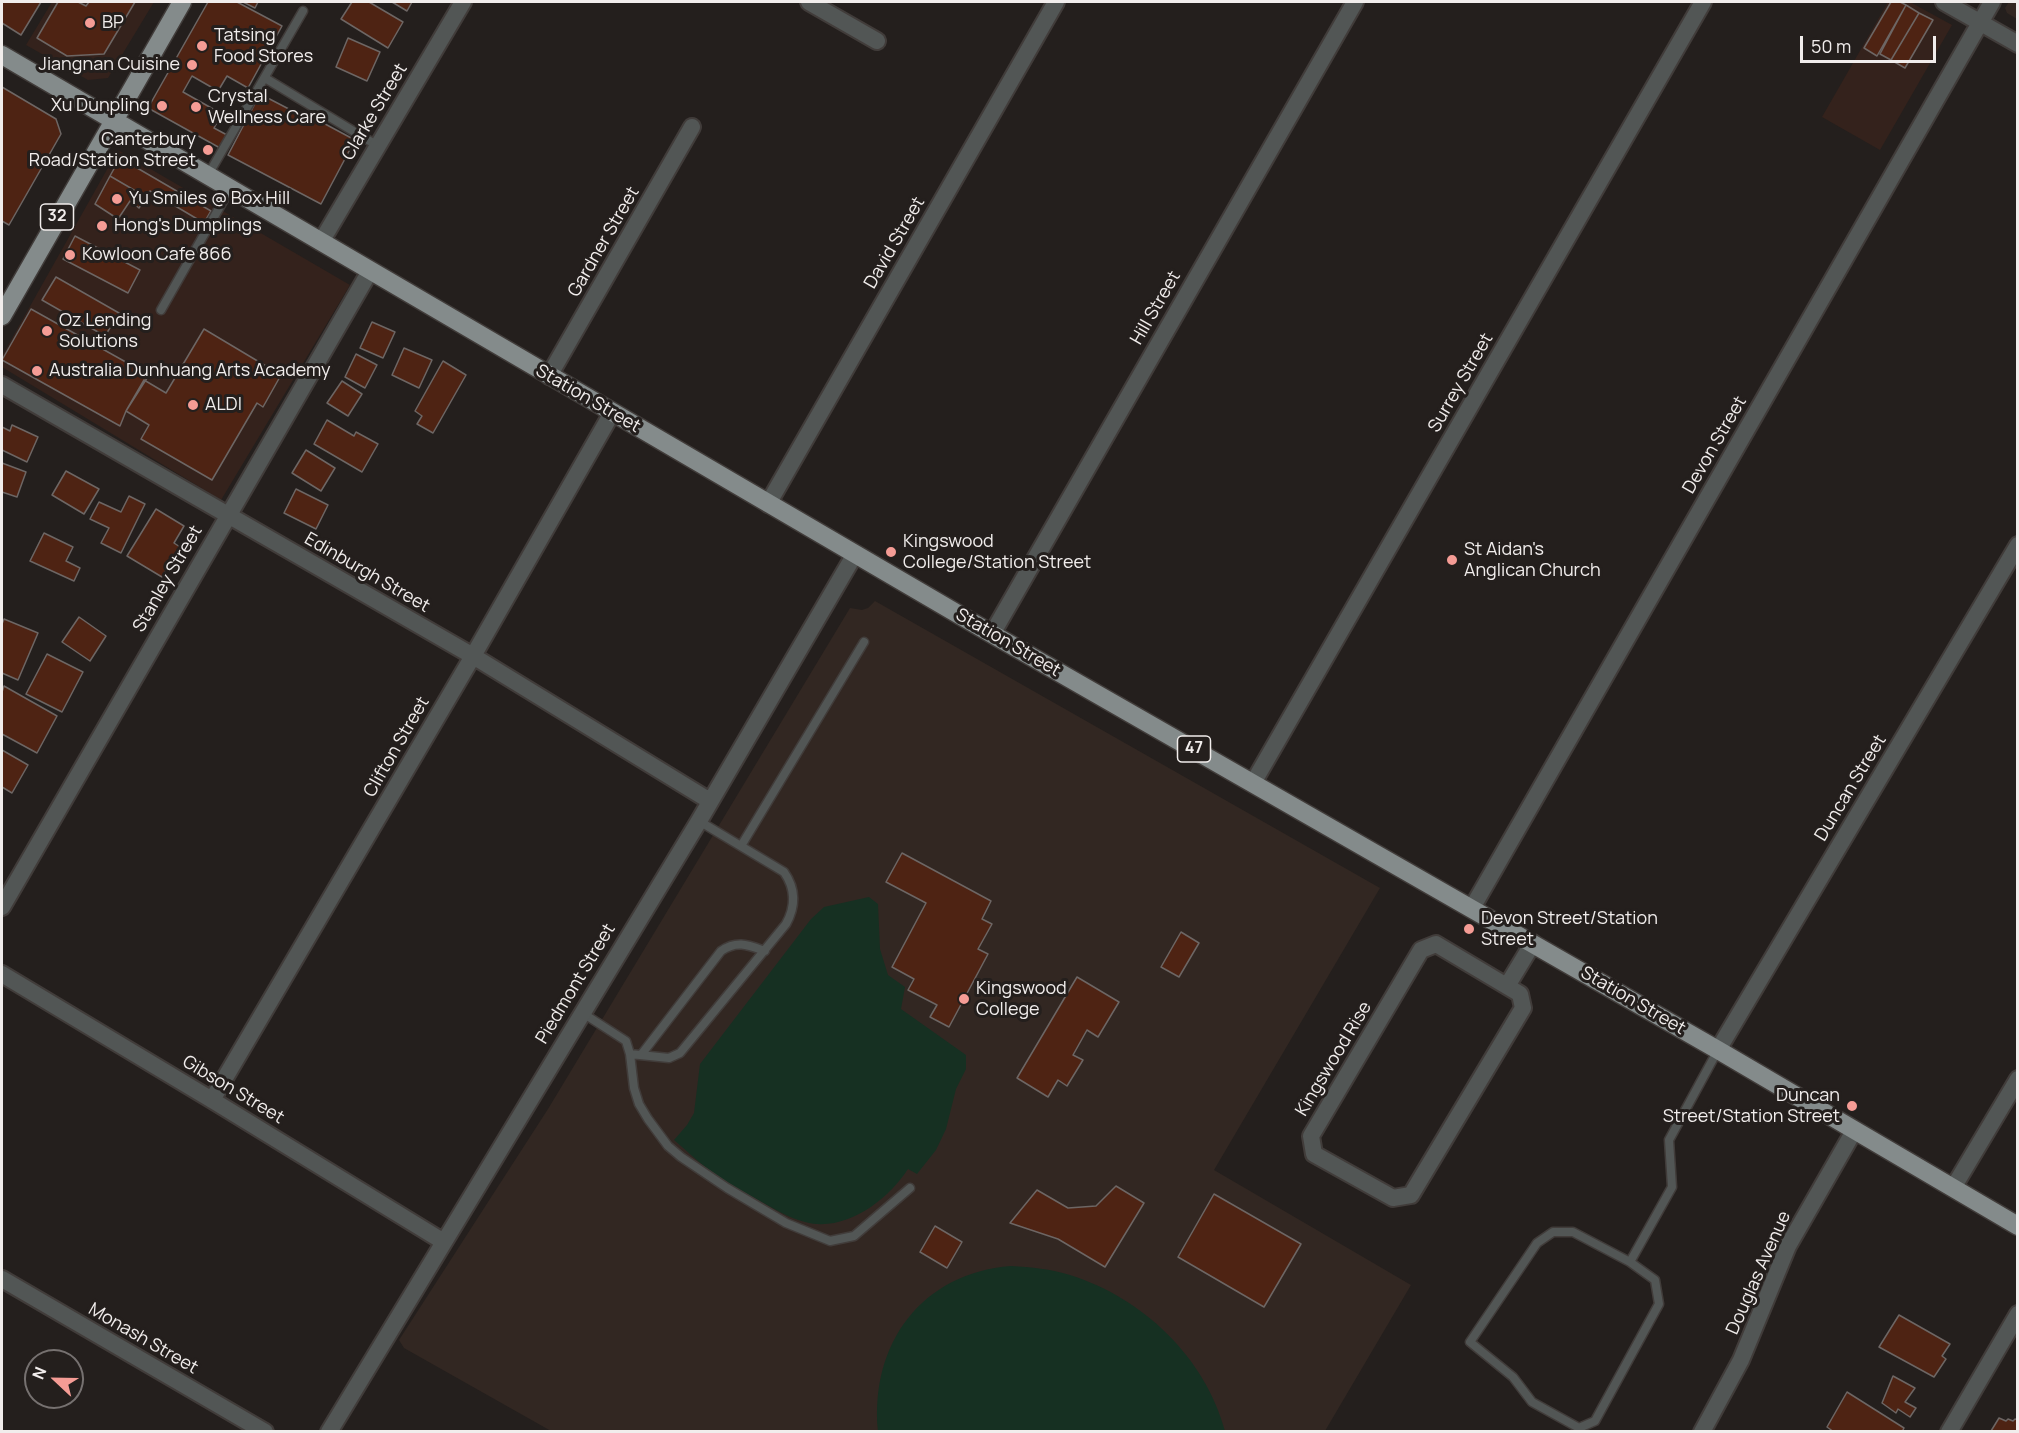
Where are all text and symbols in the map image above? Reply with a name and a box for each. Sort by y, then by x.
place label: BP [102,12,124,34]
marker: BP [83,16,97,30]
scale bar [1803,24,1940,62]
place label: Tatsing Food Stores [214,25,313,68]
text: 50 m [1811,34,1851,58]
marker: Tatsing Food Stores [195,39,209,53]
place label: Jiangnan Cuisine [39,54,180,76]
marker: Jiangnan Cuisine [185,58,199,72]
street label: Clarke Street [338,60,412,164]
place label: Crystal Wellness Care [208,86,326,128]
place label: Xu Dunpling [51,95,150,117]
marker: Xu Dunpling [155,99,169,113]
marker: Crystal Wellness Care [189,100,203,114]
place label: Canterbury Road/Station Street [29,129,196,172]
marker: Canterbury Road/Station Street [201,143,215,157]
street label: Gardner Street [564,183,644,301]
place label: Yu Smiles @ Box Hill [129,188,290,210]
marker: Yu Smiles @ Box Hill [110,192,124,206]
street label: David Street [860,193,930,293]
road number: 32 [40,204,74,230]
place label: Hong's Dumplings [114,215,262,237]
marker: Hong's Dumplings [95,219,109,233]
place label: Kowloon Cafe 866 [82,244,232,266]
marker: Kowloon Cafe 866 [63,248,77,262]
street label: Hill Street [1126,267,1186,349]
place label: Oz Lending Solutions [59,310,151,352]
marker: Oz Lending Solutions [40,324,54,338]
street label: Surrey Street [1424,330,1498,436]
place label: Australia Dunhuang Arts Academy [49,360,330,382]
street label: Station Street [532,360,644,438]
marker: Australia Dunhuang Arts Academy [30,364,44,378]
street label: Devon Street [1678,392,1752,498]
place label: ALDI [205,394,242,416]
marker: ALDI [186,398,200,412]
street label: Stanley Street [129,522,207,636]
street label: Edinburgh Street [300,528,434,618]
place label: Kingswood College/Station Street [903,531,1091,574]
place label: St Aidan's Anglican Church [1464,539,1601,582]
marker: Kingswood College/Station Street [884,545,898,559]
marker: St Aidan's Anglican Church [1445,553,1459,567]
street label: Station Street [952,604,1064,682]
street label: Clifton Street [360,693,434,801]
street label: Duncan Street [1811,731,1891,845]
road number: 47 [1178,736,1210,762]
place label: Devon Street/Station Street [1481,908,1658,950]
street label: Piedmont Street [532,920,620,1048]
marker: Devon Street/Station Street [1462,922,1476,936]
street label: Station Street [1577,962,1689,1040]
place label: Kingswood College [976,978,1067,1020]
marker: Kingswood College [957,992,971,1006]
street label: Kingswood Rise [1291,998,1377,1120]
street label: Gibson Street [178,1051,288,1129]
place label: Duncan Street/Station Street [1663,1085,1840,1128]
marker: Duncan Street/Station Street [1845,1099,1859,1113]
street label: Douglas Avenue [1722,1208,1796,1338]
street label: Monash Street [84,1299,202,1379]
north arrow [24,1349,84,1409]
text: N [27,1364,52,1382]

